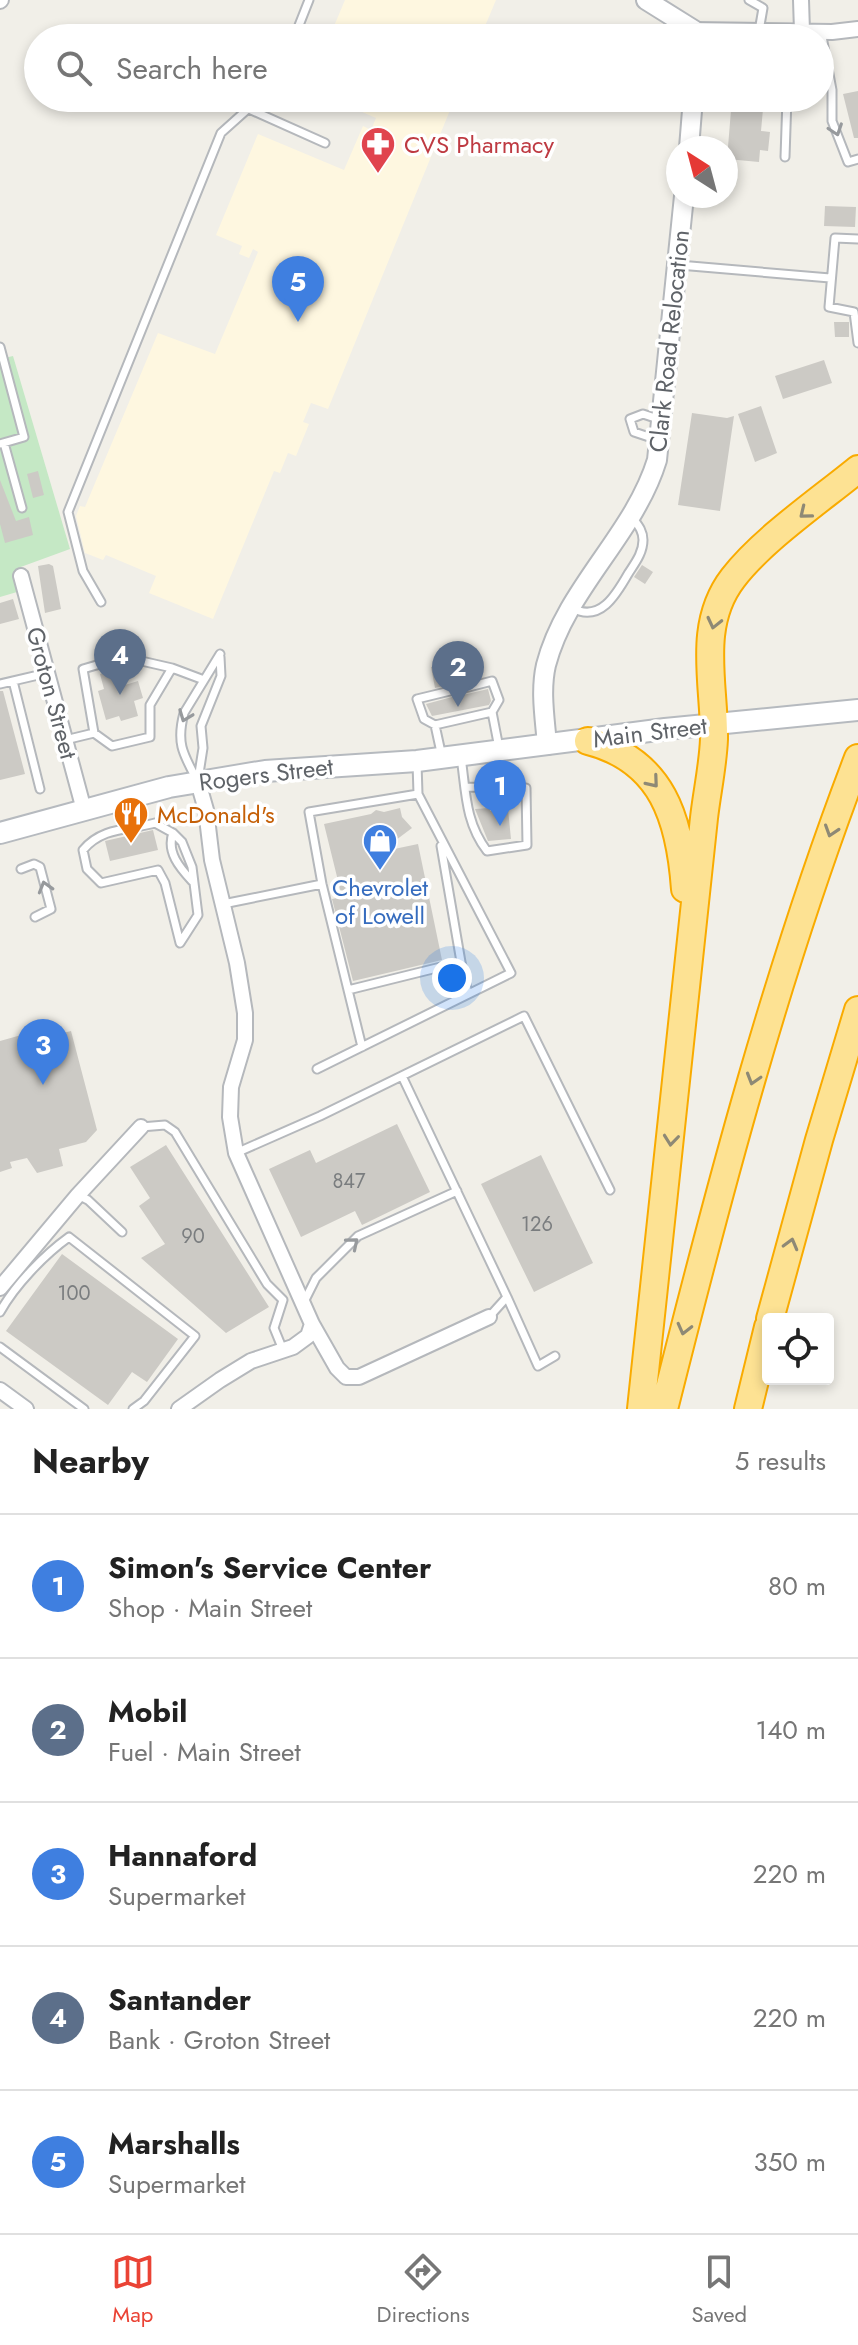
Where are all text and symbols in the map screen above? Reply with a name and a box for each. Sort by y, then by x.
search box [24,24,834,112]
icon: search [52,46,96,90]
text: Search here [116,47,268,90]
one-way arrow [827,122,843,136]
pharmacy icon: CVS Pharmacy [359,125,397,175]
place label: CVS Pharmacy [404,127,555,162]
north arrow [666,136,738,208]
street label: Clark Road Relocation [640,228,698,454]
pin: 5 [272,256,324,322]
one-way arrow [800,503,814,518]
one-way arrow [706,615,723,629]
street label: Groton Street [18,623,86,763]
pin: 4 [94,629,146,695]
pin: 2 [432,641,484,707]
one-way arrow [178,708,195,722]
street label: Main Street [591,708,709,756]
street label: Rogers Street [197,748,335,800]
pin: 1 [474,760,526,826]
one-way arrow [643,772,658,787]
restaurant icon: McDonald's [112,795,150,845]
place label: McDonald's [157,797,275,832]
shop icon: Chevrolet of Lowell [361,822,399,872]
one-way arrow [824,823,840,837]
place label: Chevrolet of Lowell [332,870,428,933]
one-way arrow [38,880,54,894]
your location [432,958,472,998]
pin: 3 [17,1019,69,1085]
one-way arrow [746,1071,762,1085]
one-way arrow [662,1134,679,1147]
house number: 847 [332,1167,366,1196]
house number: 126 [521,1210,553,1239]
house number: 90 [181,1222,205,1251]
one-way arrow [781,1237,798,1251]
one-way arrow [344,1238,358,1253]
house number: 100 [58,1279,91,1308]
map controls [762,1313,834,1385]
button: locate [762,1313,834,1385]
one-way arrow [676,1322,693,1336]
text: Nearby [32,1437,149,1486]
text: 5 results [735,1442,826,1480]
text: Simon's Service Center [108,1546,431,1589]
text: 1 [51,1567,65,1605]
text: 80 m [768,1567,826,1605]
text: Shop · Main Street [108,1589,312,1627]
text: Mobil [108,1690,187,1733]
text: 2 [49,1711,67,1749]
text: 140 m [755,1711,826,1749]
text: Fuel · Main Street [108,1733,301,1771]
text: Hannaford [108,1834,257,1877]
text: 3 [50,1855,66,1893]
text: 220 m [753,1855,826,1893]
text: Supermarket [108,1877,245,1915]
text: Santander [108,1978,251,2021]
text: 4 [49,1999,67,2037]
text: 220 m [753,1999,826,2037]
text: Bank · Groton Street [108,2021,330,2059]
text: Marshalls [108,2122,240,2165]
text: 5 [50,2143,66,2181]
text: 350 m [753,2143,826,2181]
text: Supermarket [108,2165,245,2203]
tab: Map [111,2250,155,2330]
tab: Directions [377,2250,470,2330]
tab: Saved [691,2250,747,2330]

